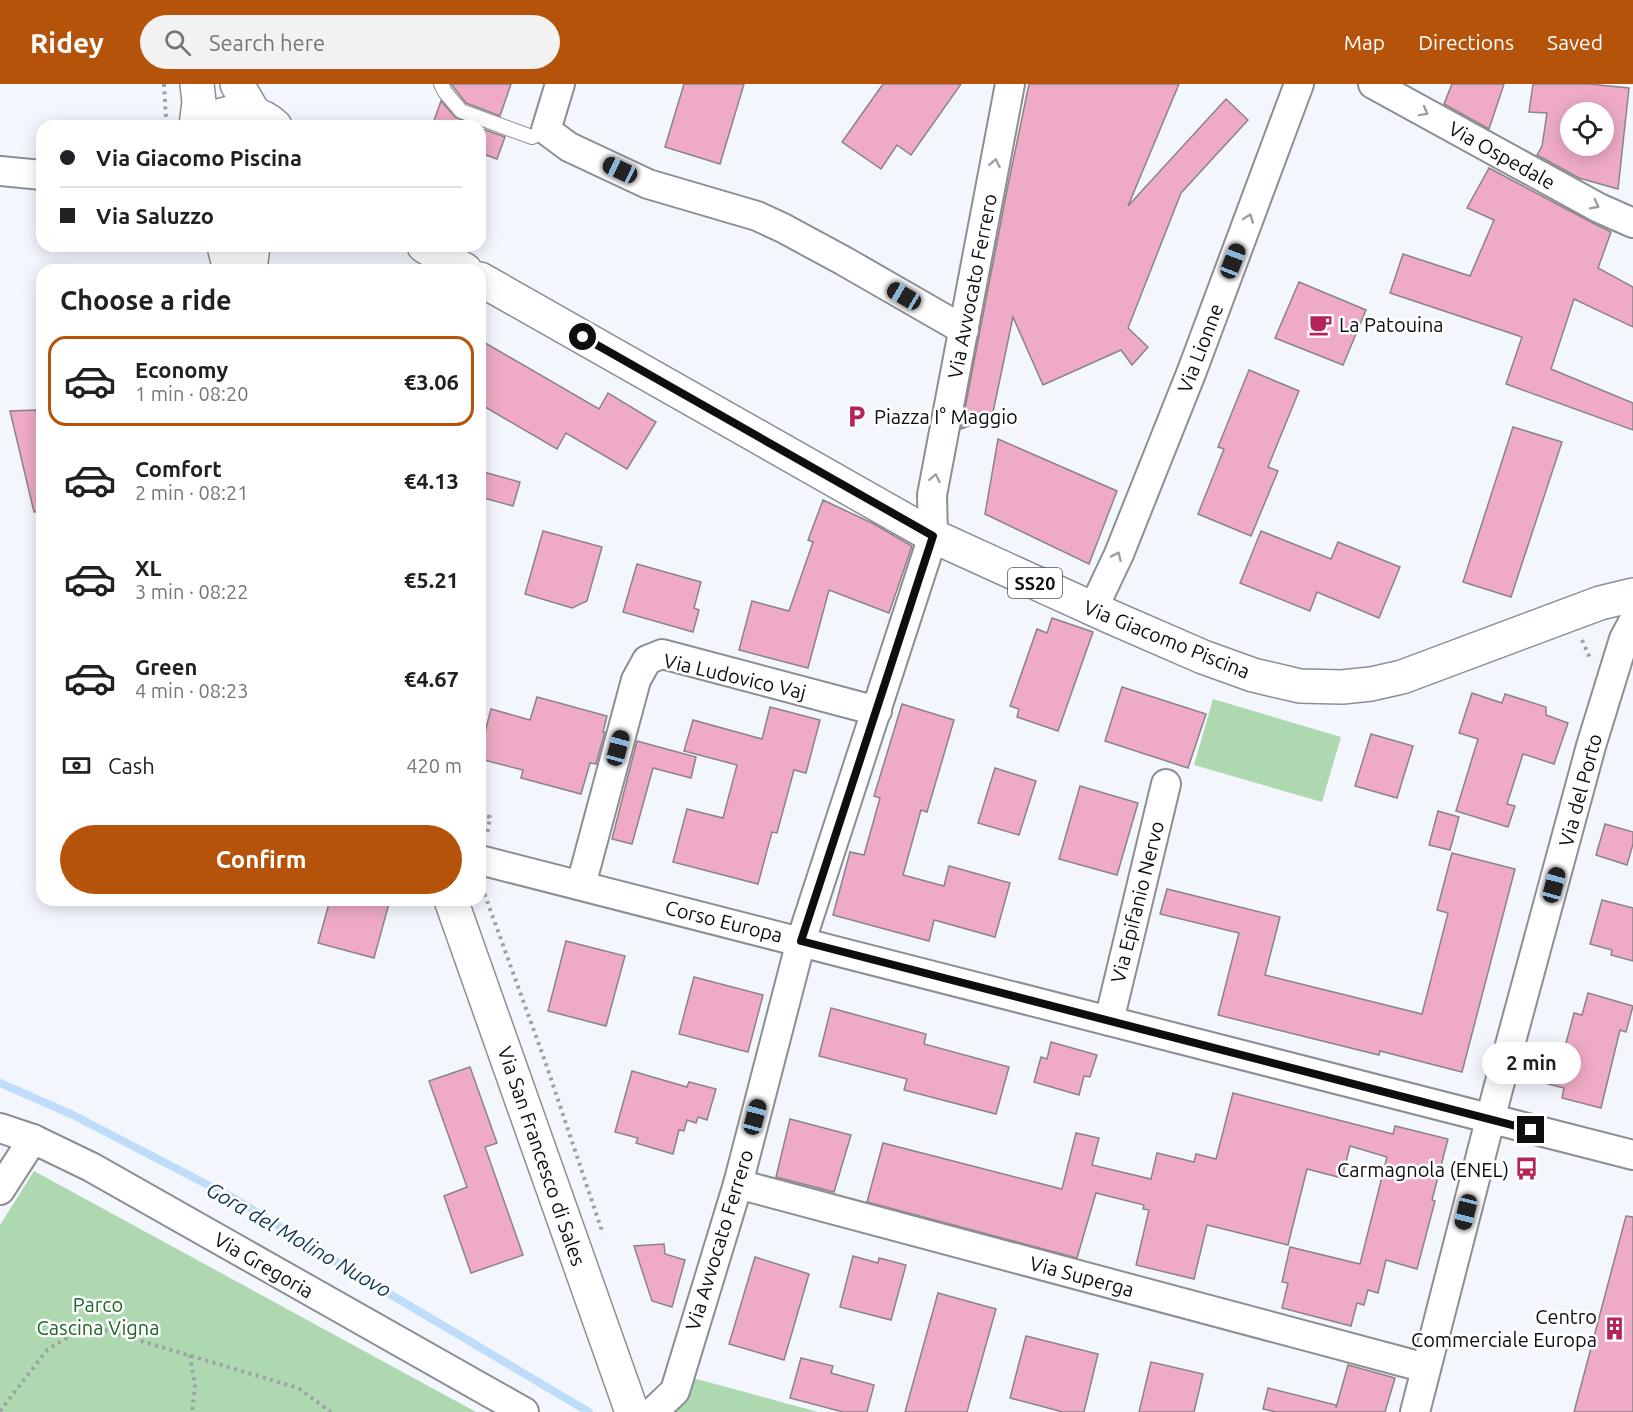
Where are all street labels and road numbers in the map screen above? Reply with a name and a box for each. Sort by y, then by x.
street label: Via Ospedale [1445,116,1559,194]
street label: Via Avvocato Ferrero [943,192,1001,380]
street label: Via Lionne [1172,300,1228,396]
road number: SS20 [1008,568,1062,598]
street label: Via Giacomo Piscina [1080,595,1254,683]
street label: Via Ludovico Vaj [661,648,809,704]
street label: Via del Porto [1554,731,1606,849]
street label: Via Epifanio Nervo [1106,819,1168,985]
street label: Corso Europa [663,895,785,947]
street label: Via San Francesco di Sales [494,1043,590,1269]
street label: Via Avvocato Ferrero [681,1147,757,1333]
street label: Via Gregoria [210,1227,318,1303]
street label: Via Superga [1027,1251,1137,1301]

